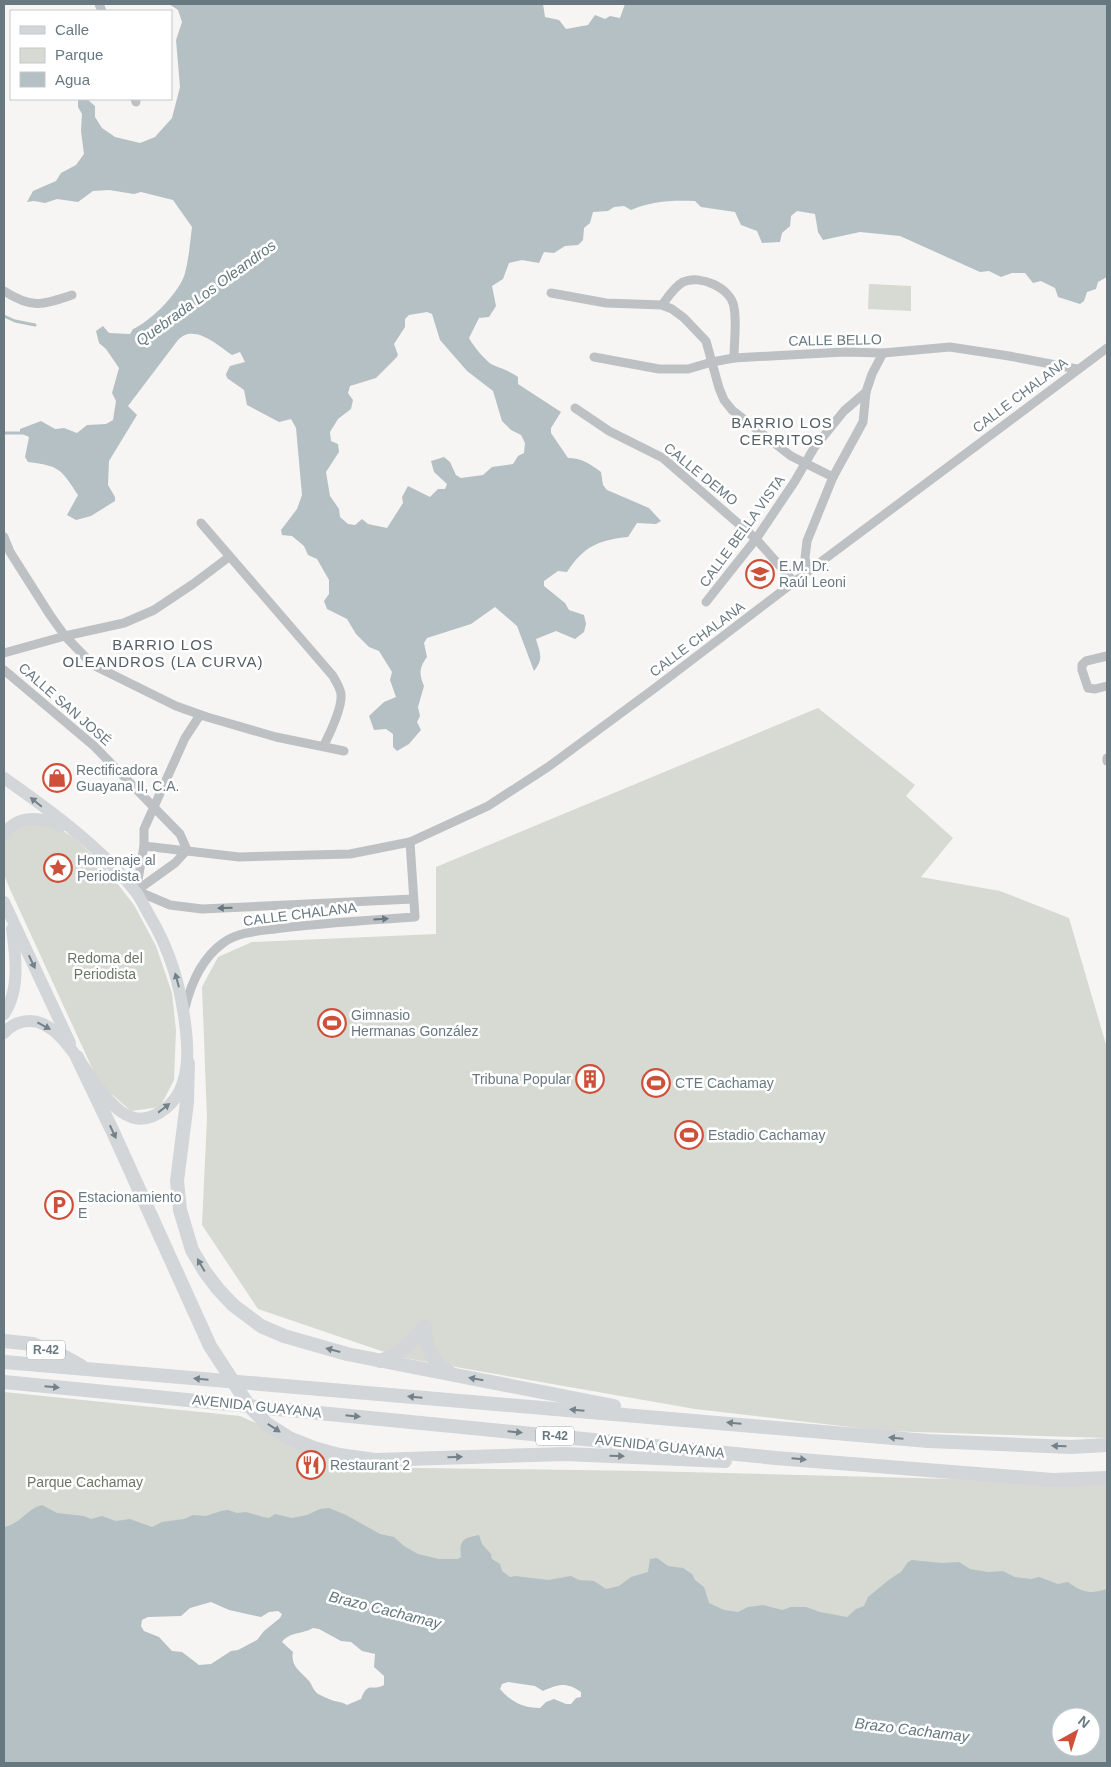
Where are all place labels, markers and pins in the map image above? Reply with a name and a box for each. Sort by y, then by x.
place label: E.M. Dr. Raúl Leoni [779,558,846,590]
school or university icon: E.M. Dr. Raúl Leoni [745,559,775,589]
place label: Rectificadora Guayana II, C.A. [76,762,180,794]
shop icon: Rectificadora Guayana II, C.A. [42,763,72,793]
place label: Homenaje al Periodista [77,852,156,884]
place icon: Homenaje al Periodista [43,853,73,883]
place label: Gimnasio Hermanas González [351,1007,479,1039]
sports icon: Gimnasio Hermanas González [317,1008,347,1038]
building icon: Tribuna Popular [575,1064,605,1094]
sports icon: CTE Cachamay [641,1068,671,1098]
place label: Tribuna Popular [472,1071,571,1087]
place label: CTE Cachamay [675,1075,774,1091]
sports icon: Estadio Cachamay [674,1120,704,1150]
place label: Estadio Cachamay [708,1127,826,1143]
place label: Estacionamiento E [78,1189,182,1221]
parking icon: Estacionamiento E [44,1190,74,1220]
restaurant icon: Restaurant 2 [296,1450,326,1480]
place label: Restaurant 2 [330,1457,410,1473]

